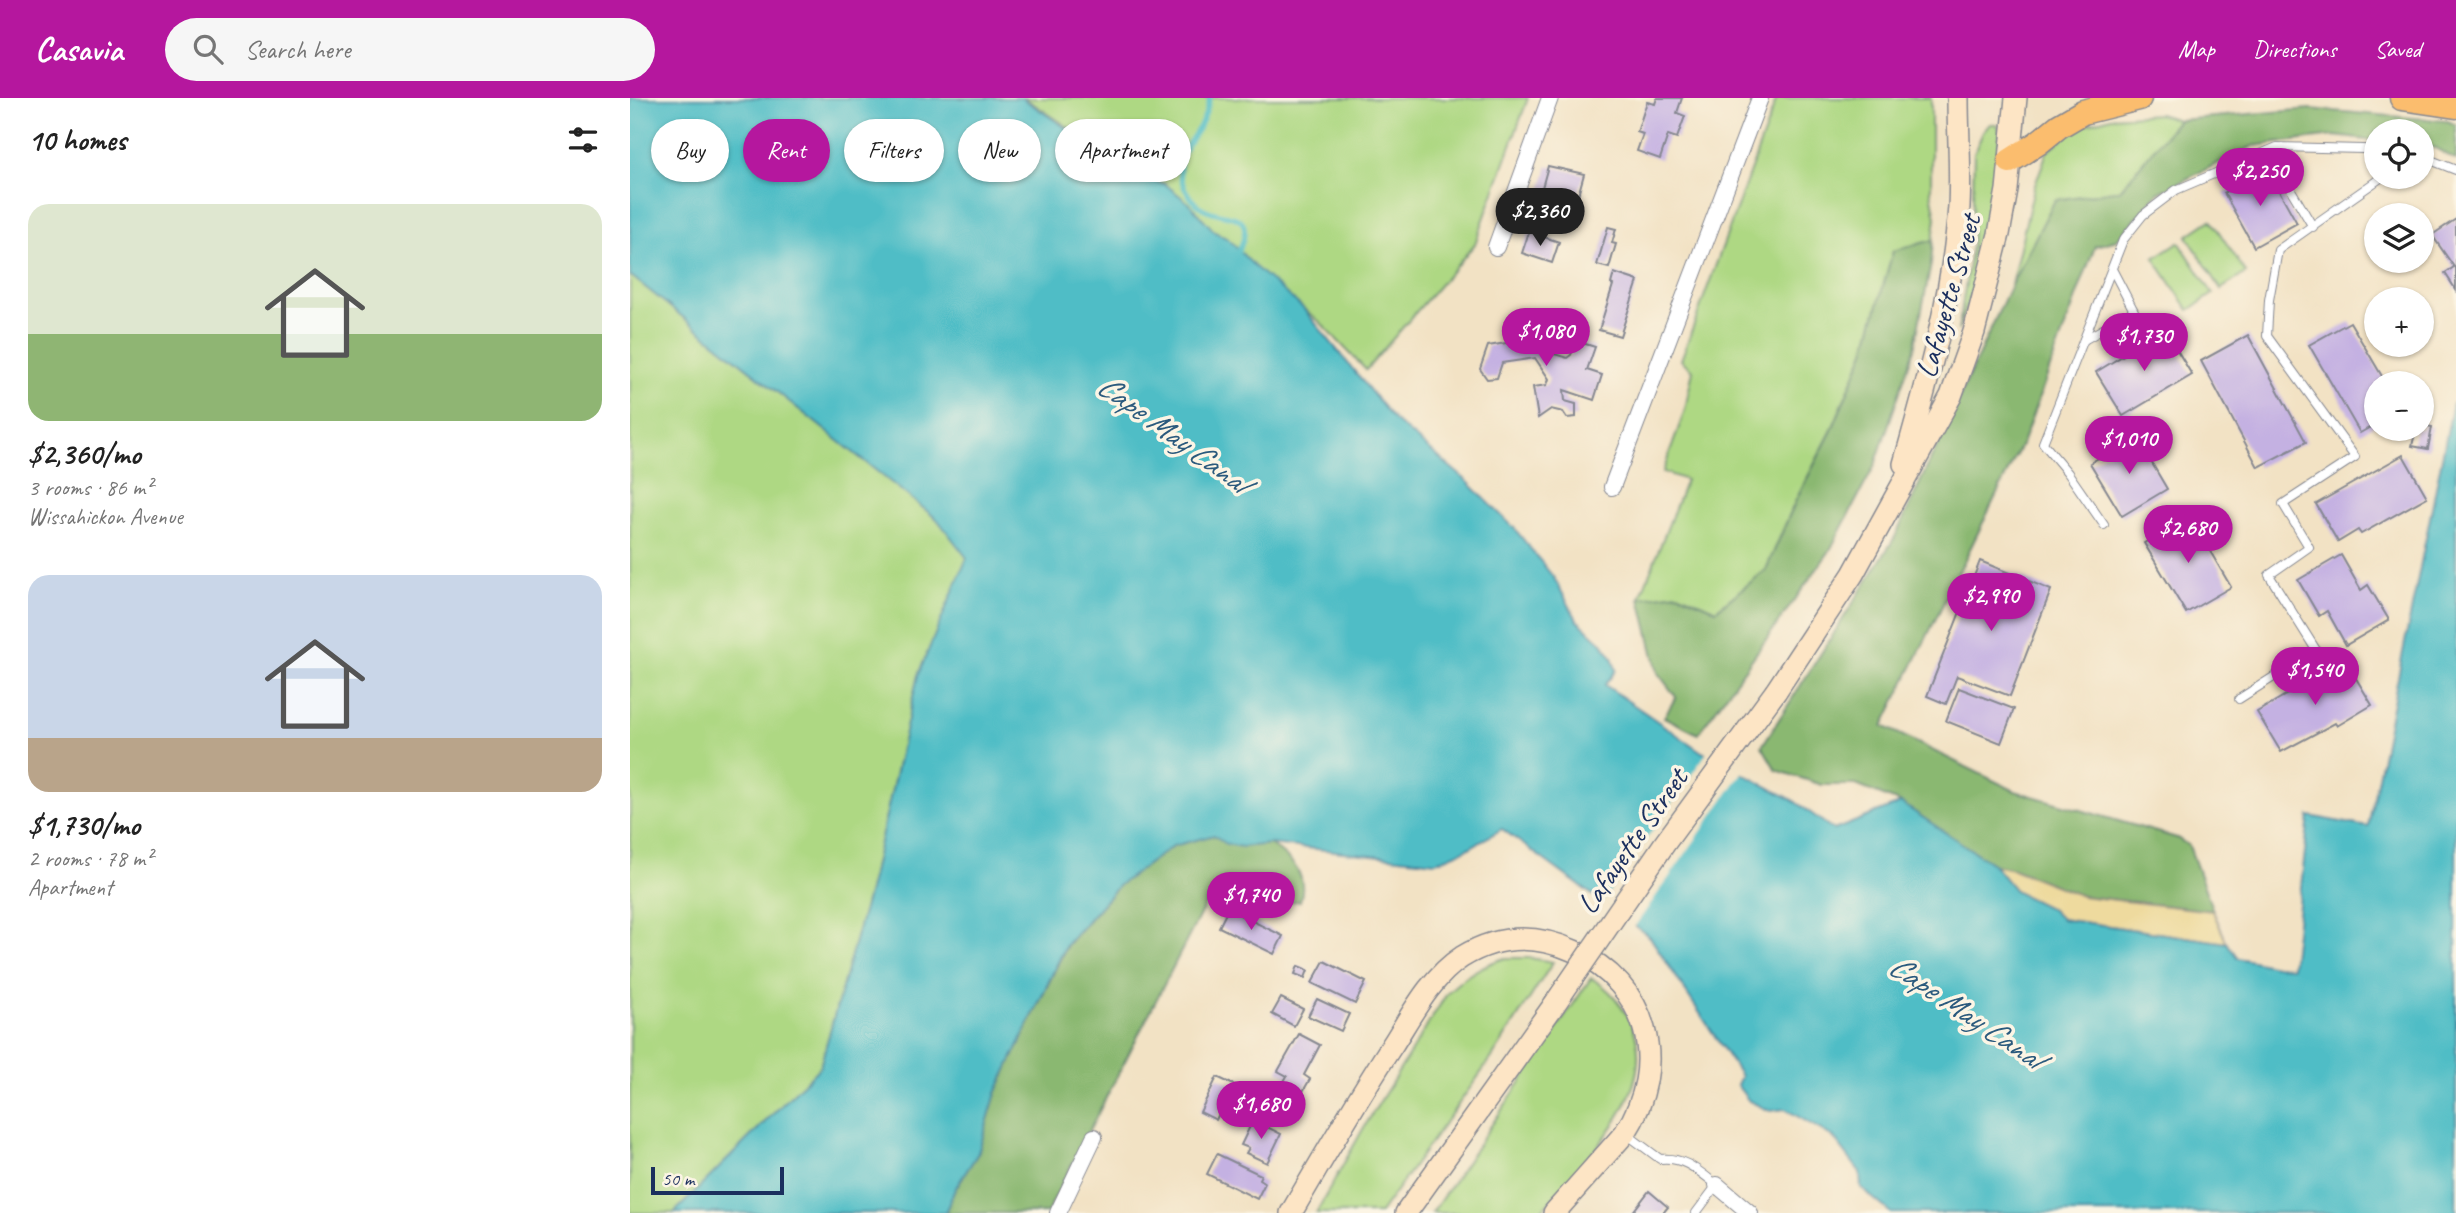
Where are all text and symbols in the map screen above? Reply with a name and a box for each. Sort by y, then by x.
search box [165,18,655,81]
text: Casavia [35,28,123,70]
icon: search [189,30,227,68]
text: Search here [245,33,351,66]
text: Map [2178,34,2215,64]
text: Directions [2253,34,2336,64]
text: Saved [2374,34,2421,64]
chip: Buy [651,119,729,182]
chip: Rent [743,119,830,182]
chip: Filters [844,119,944,182]
chip: New [958,119,1041,182]
chip: Apartment [1055,119,1191,182]
map controls [2364,119,2434,441]
button: locate [2364,119,2434,189]
text: 10 homes [28,121,126,159]
icon: filters [564,121,602,159]
pin: $2,250 [2203,148,2317,208]
text: $2,250 [2232,156,2288,185]
pin: $2,360 [1483,188,1597,248]
text: $2,360 [1512,196,1568,225]
button: layers [2364,203,2434,273]
street label: Lafayette Street [1907,207,1990,382]
icon: home [252,250,378,376]
button: + [2364,287,2434,357]
pin: $1,080 [1489,308,1603,368]
pin: $1,730 [2087,314,2201,373]
text: $1,080 [1518,316,1574,345]
text: $1,730 [2116,321,2172,350]
water label: Cape May Canal [1089,365,1265,508]
button: − [2364,371,2434,441]
pin: $1,010 [2072,416,2186,476]
text: $1,010 [2101,424,2157,453]
text: $2,360/mo [28,435,141,473]
text: 3 rooms · 86 m² [28,473,152,502]
text: Wissahickon Avenue [28,502,183,531]
pin: $2,680 [2131,505,2245,565]
text: $2,680 [2160,513,2216,542]
pin: $2,990 [1934,574,2048,633]
text: $2,990 [1963,581,2019,610]
icon: home [252,621,378,747]
pin: $1,540 [2258,648,2372,707]
text: $1,540 [2287,655,2343,684]
street label: Lafayette Street [1568,759,1698,921]
text: $1,730/mo [28,806,140,844]
text: 2 rooms · 78 m² [28,844,152,873]
pin: $1,740 [1194,872,1308,932]
text: Apartment [28,873,113,902]
text: $1,740 [1223,880,1279,909]
water label: Cape May Canal [1881,945,2059,1084]
pin: $1,680 [1204,1082,1318,1141]
text: $1,680 [1233,1089,1289,1118]
scale bar [651,1164,784,1196]
text: 50 m [662,1167,694,1191]

